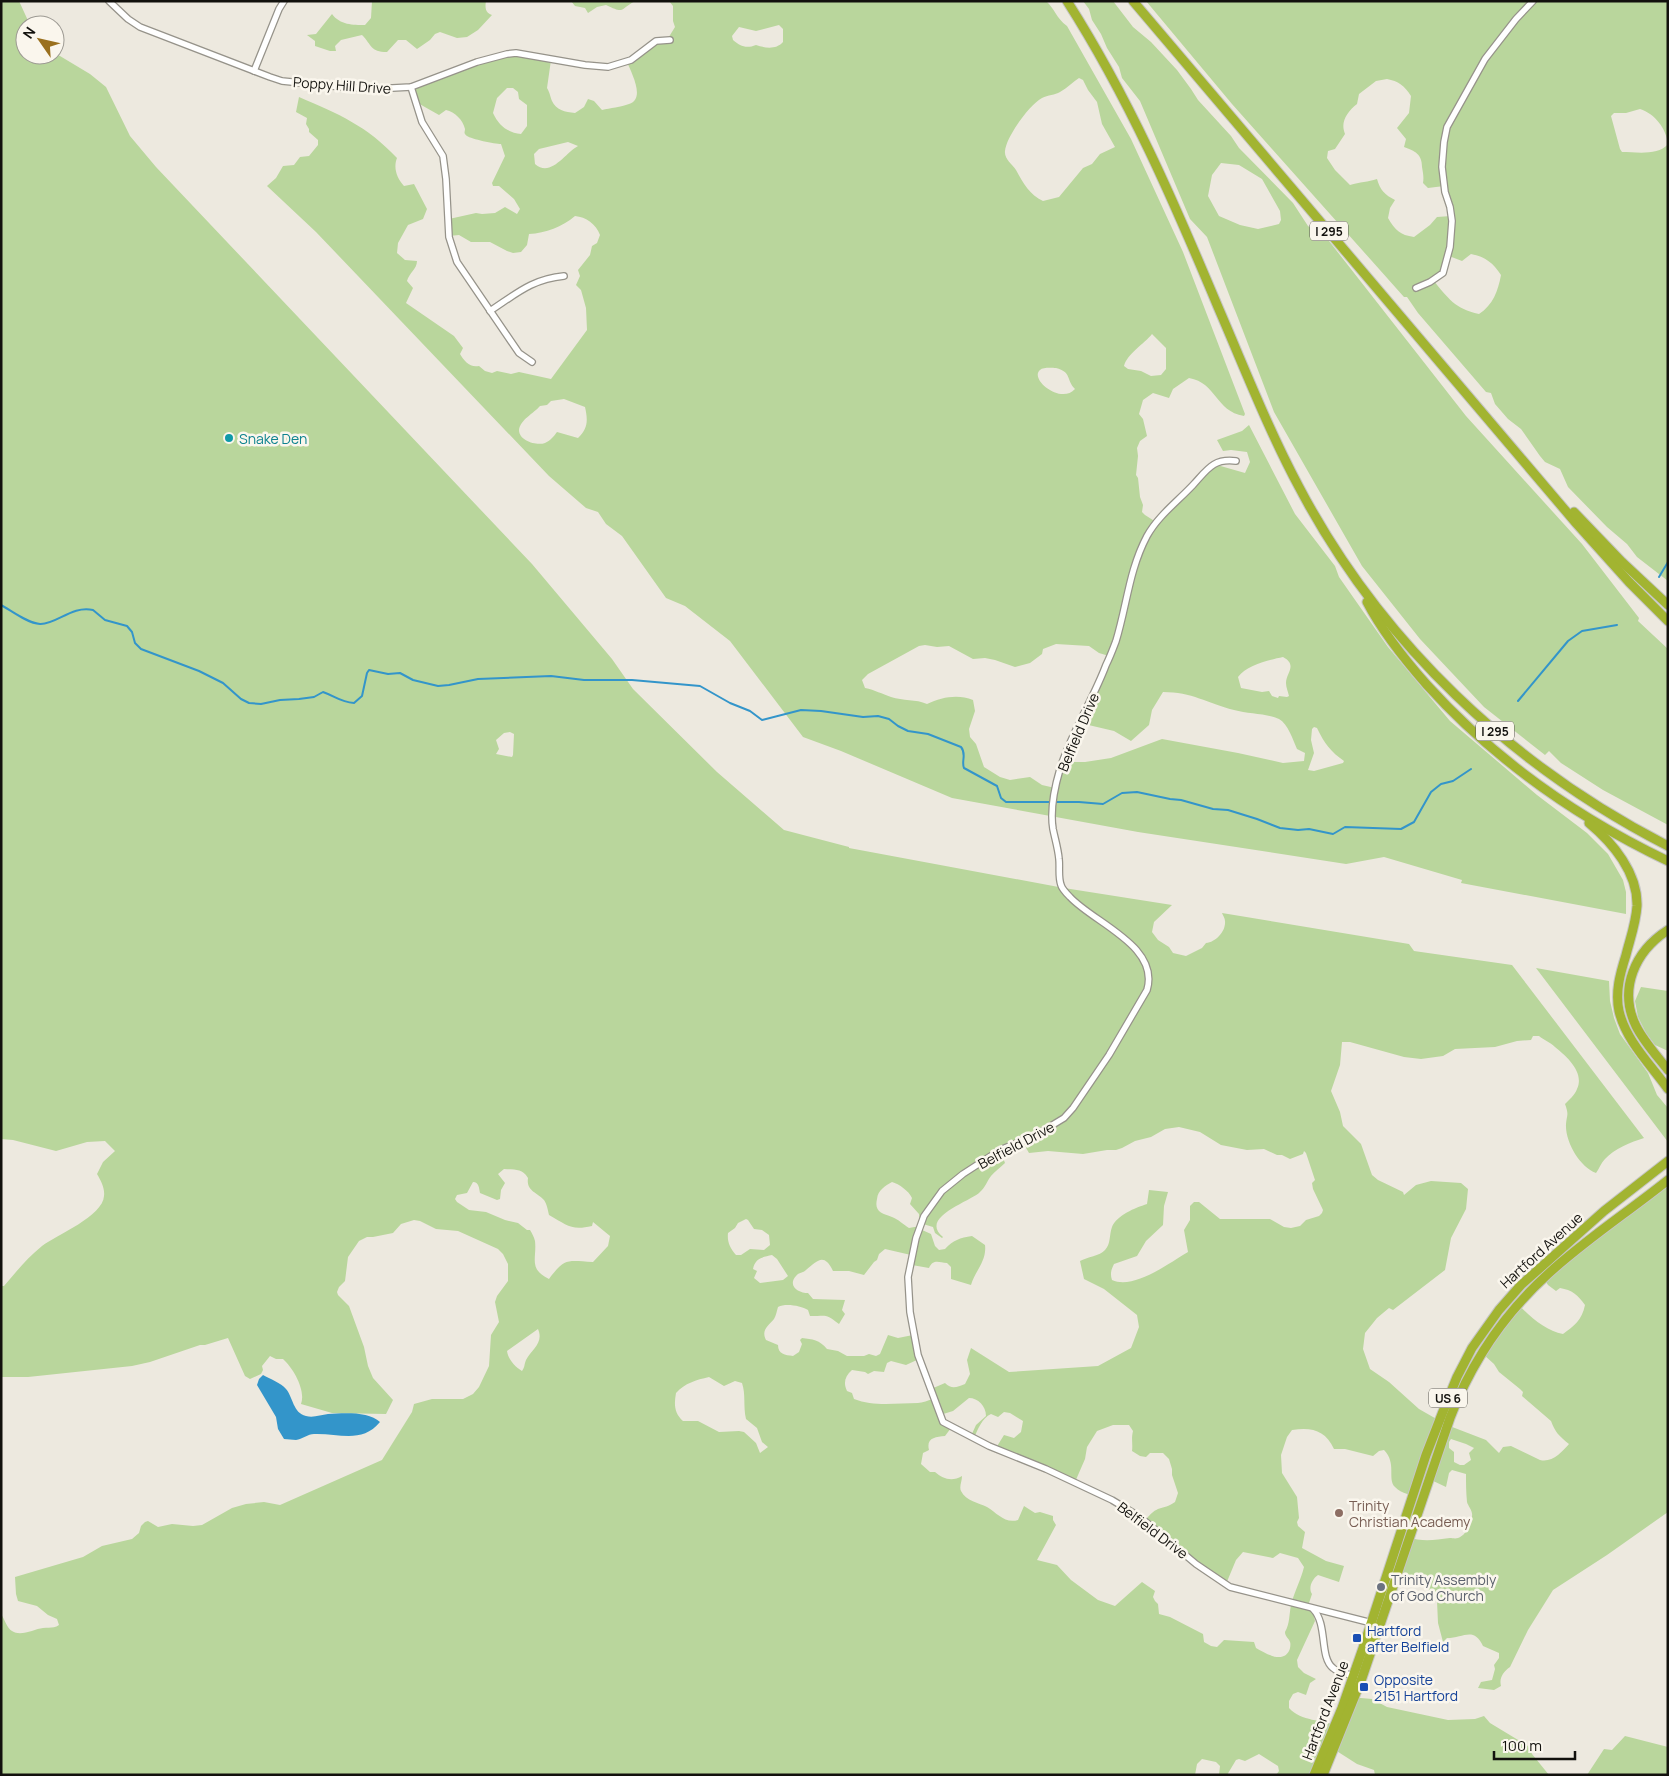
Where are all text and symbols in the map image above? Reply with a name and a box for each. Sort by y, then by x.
north arrow [15,15,65,65]
text: N [18,23,39,42]
street label: Poppy Hill Drive [292,72,392,98]
road number: I 295 [1310,222,1348,240]
place label: Snake Den [239,429,307,448]
marker: Snake Den [223,432,235,444]
street label: Belfield Drive [1053,690,1103,774]
road number: I 295 [1476,721,1514,740]
street label: Belfield Drive [975,1117,1057,1173]
street label: Hartford Avenue [1496,1208,1586,1292]
road number: US 6 [1429,1389,1467,1408]
place label: Trinity Christian Academy [1349,1496,1471,1531]
street label: Belfield Drive [1114,1497,1192,1563]
marker: Trinity Christian Academy [1333,1507,1345,1519]
place label: Trinity Assembly of God Church [1391,1570,1497,1605]
marker: Trinity Assembly of God Church [1375,1581,1387,1593]
place label: Hartford after Belfield [1367,1621,1449,1656]
marker: Hartford after Belfield [1351,1632,1363,1644]
street label: Hartford Avenue [1297,1658,1353,1762]
place label: Opposite 2151 Hartford [1374,1670,1458,1705]
marker: Opposite 2151 Hartford [1358,1681,1370,1693]
scale bar [1494,1728,1575,1760]
text: 100 m [1502,1735,1542,1756]

